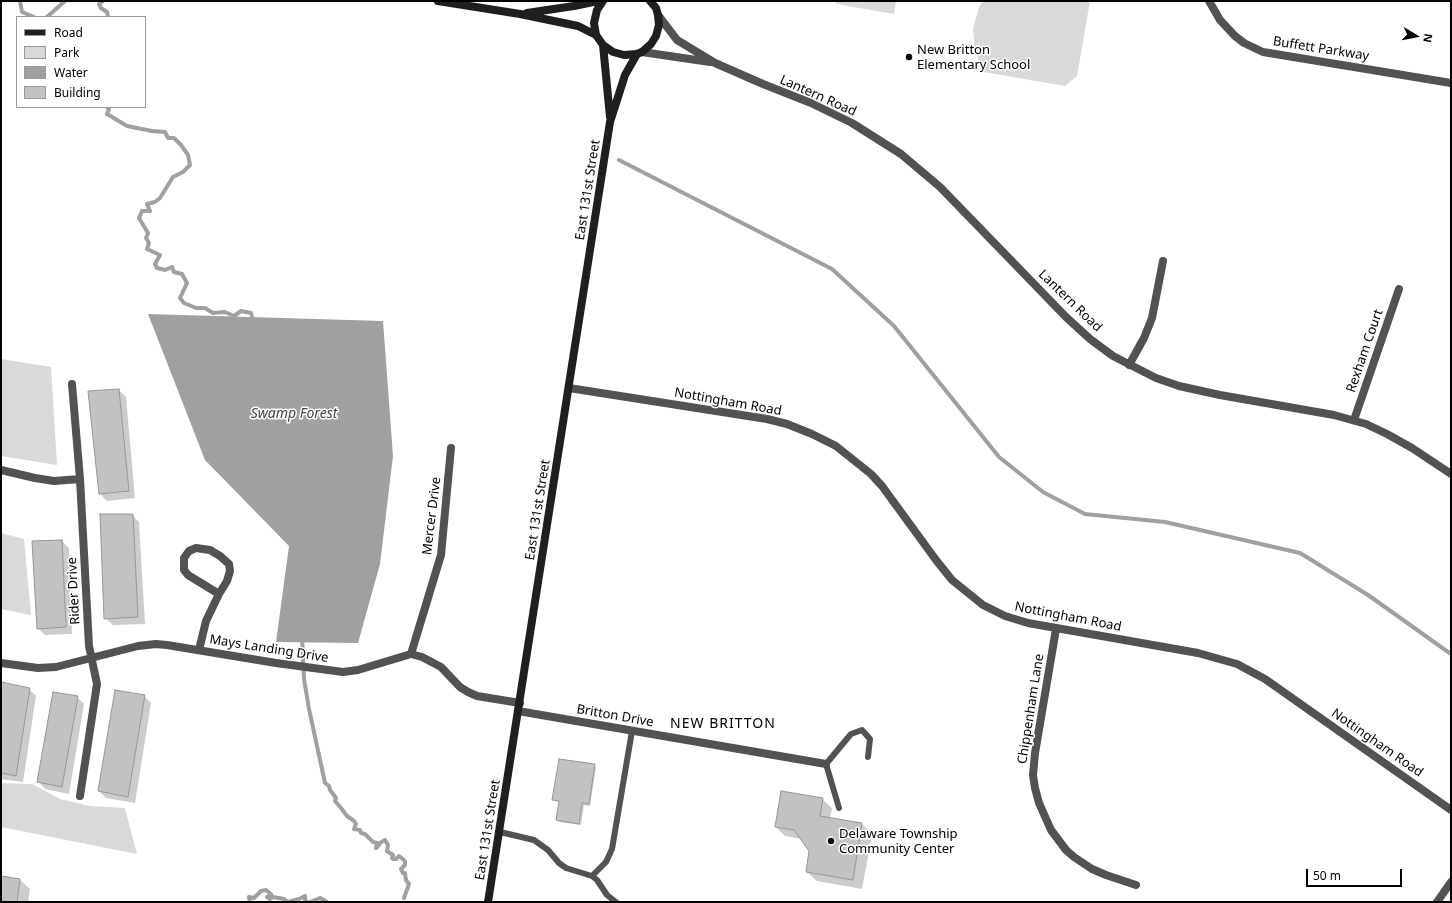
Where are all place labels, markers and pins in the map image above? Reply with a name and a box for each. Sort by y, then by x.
place label: New Britton Elementary School [917,42,1030,73]
marker: New Britton Elementary School [904,52,914,62]
place label: Delaware Township Community Center [839,826,958,857]
marker: Delaware Township Community Center [826,836,836,846]

